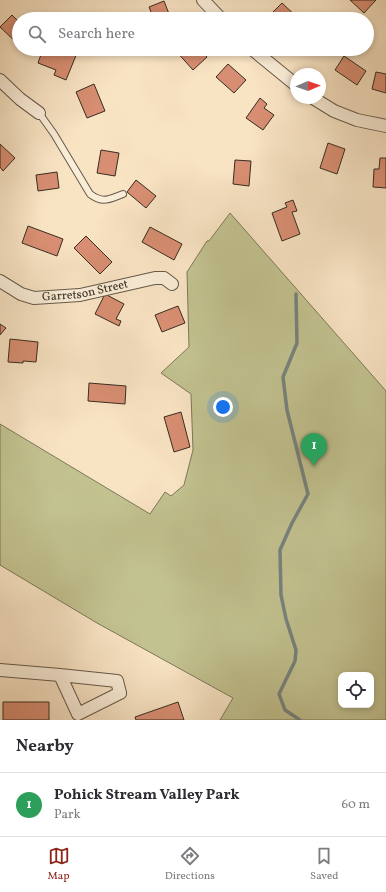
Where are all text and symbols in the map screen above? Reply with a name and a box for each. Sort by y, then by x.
search box [12,12,374,56]
icon: search [26,23,48,45]
text: Search here [58,24,135,45]
north arrow [290,68,326,104]
street label: Garretson Street [41,276,130,305]
your location [213,397,233,417]
pin: 1 [301,433,327,466]
map controls [338,672,374,708]
button: locate [338,672,374,708]
text: Nearby [16,735,74,758]
text: Pohick Stream Valley Park [54,785,240,806]
text: 1 [26,796,32,814]
text: 60 m [342,796,370,814]
text: Park [54,806,81,824]
tab: Map [48,845,70,884]
tab: Directions [165,845,215,884]
tab: Saved [310,845,338,884]

